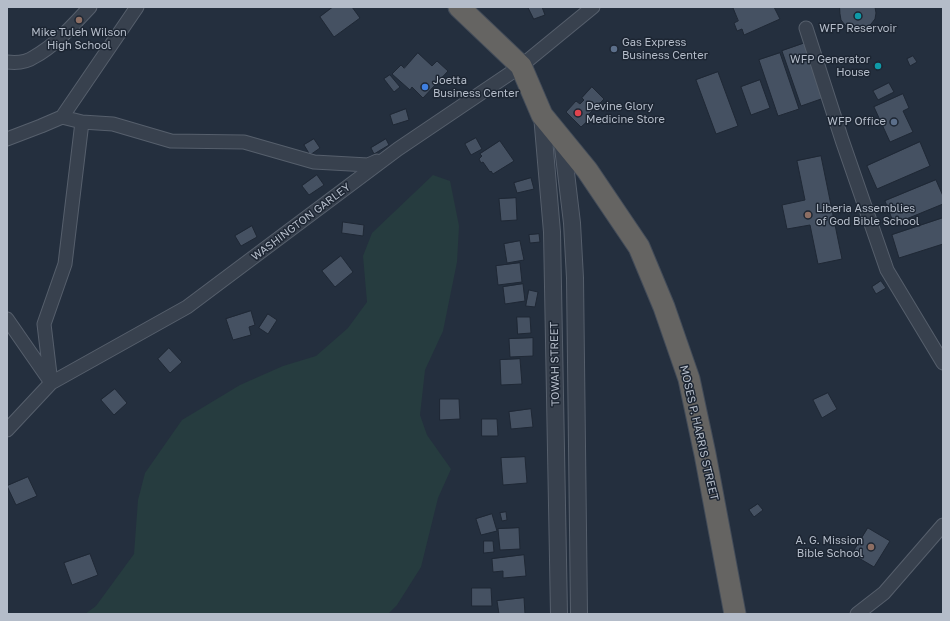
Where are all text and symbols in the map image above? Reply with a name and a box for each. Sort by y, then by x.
marker: WFP Reservoir [853,11,863,21]
marker: Mike Tuleh Wilson High School [74,15,84,25]
place label: WFP Reservoir [819,22,897,36]
place label: Mike Tuleh Wilson High School [31,26,127,52]
place label: Gas Express Business Center [622,36,708,62]
marker: Gas Express Business Center [609,44,619,54]
place label: WFP Generator House [790,53,870,79]
marker: WFP Generator House [873,61,883,71]
place label: Joetta Business Center [433,74,519,100]
marker: Joetta Business Center [420,82,430,92]
place label: Devine Glory Medicine Store [586,100,665,126]
marker: Devine Glory Medicine Store [573,108,583,118]
place label: WFP Office [827,115,886,129]
marker: WFP Office [889,117,899,127]
street label: WASHINGTON GARLEY [249,181,353,263]
place label: Liberia Assemblies of God Bible School [816,202,919,228]
marker: Liberia Assemblies of God Bible School [803,210,813,220]
street label: TOWAH STREET [548,322,562,406]
street label: MOSES P. HARRIS STREET [677,364,721,502]
place label: A. G. Mission Bible School [796,534,863,560]
marker: A. G. Mission Bible School [866,542,876,552]

